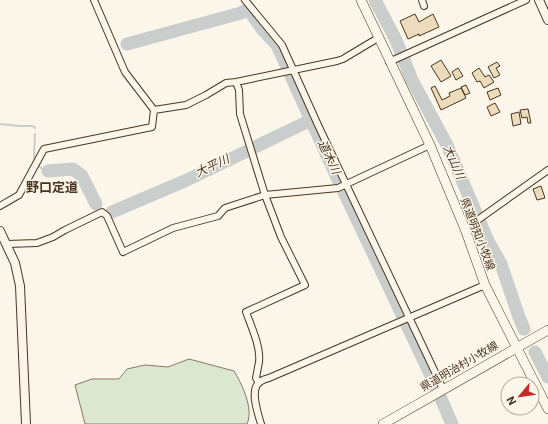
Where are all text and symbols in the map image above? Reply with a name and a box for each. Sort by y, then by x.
water label: 道木川 [315,138,344,178]
water label: 大山川 [441,143,468,183]
water label: 大平川 [193,151,233,180]
district label: 野口定道 [26,180,78,195]
street label: 県道明知小牧線 [458,196,497,272]
street label: 県道明治村小牧線 [418,339,501,394]
north arrow [500,376,540,416]
text: N [504,394,519,407]

